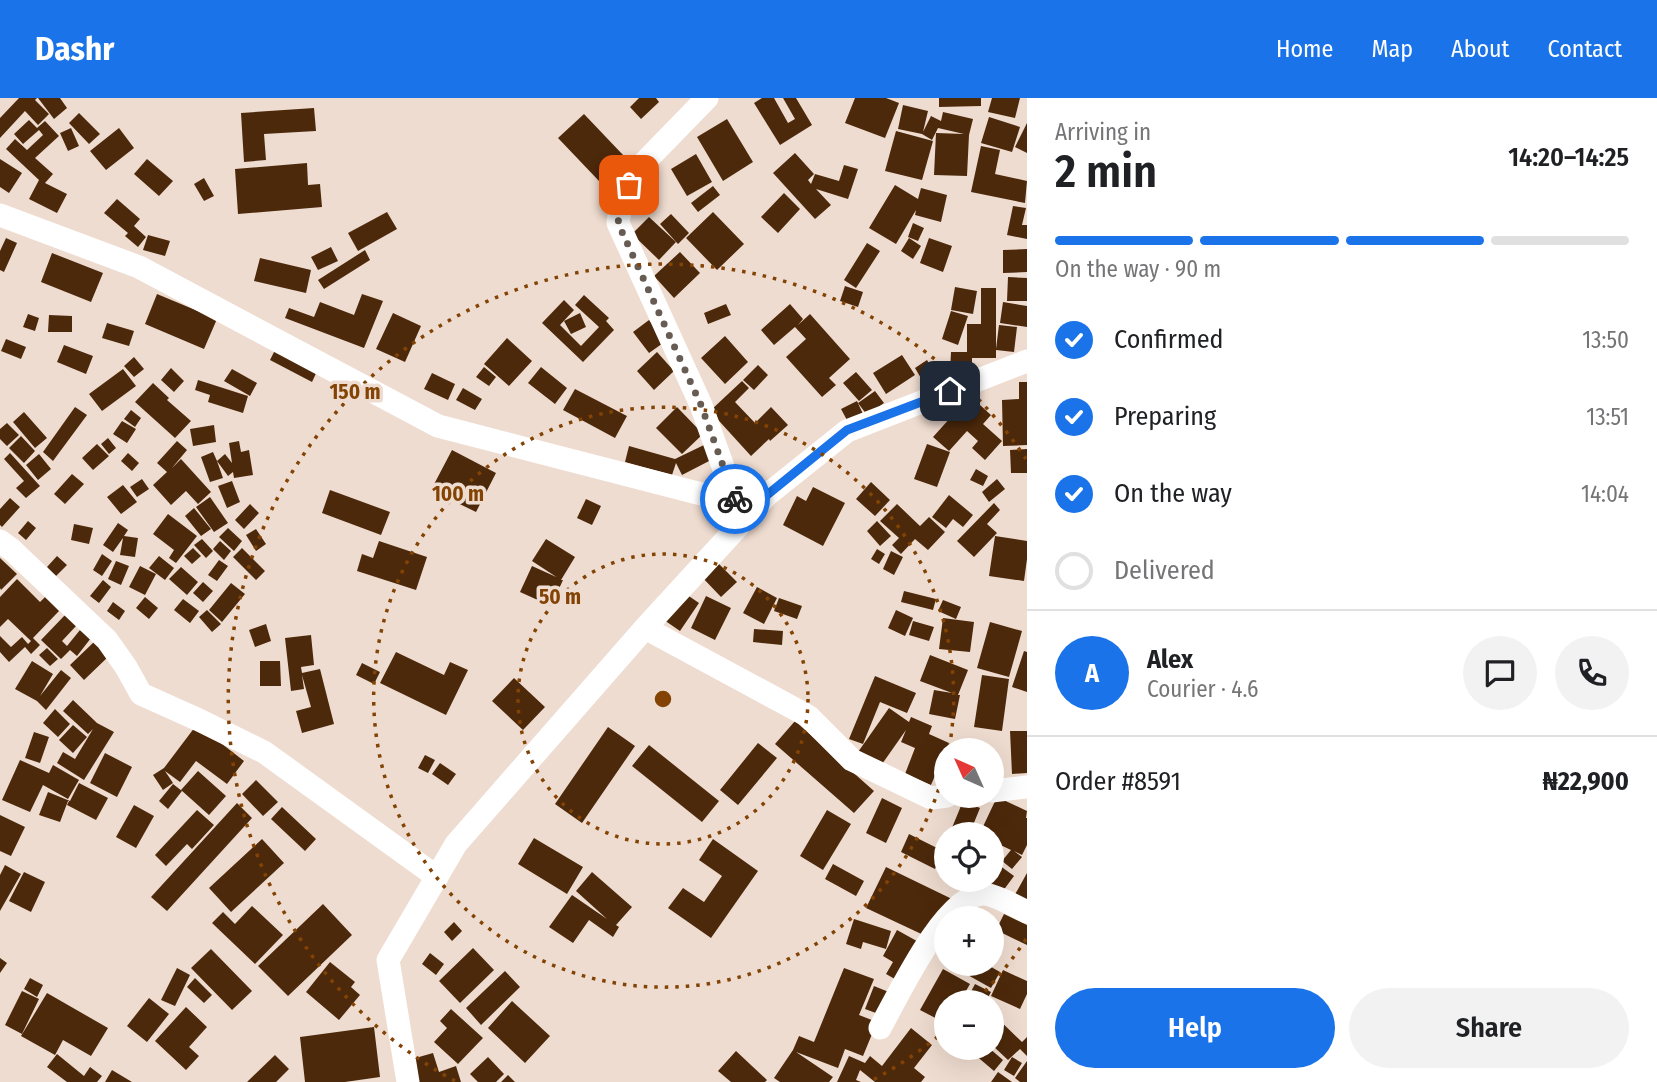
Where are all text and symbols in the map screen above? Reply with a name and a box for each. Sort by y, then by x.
text: Dashr [35,29,114,69]
text: Home [1276,35,1333,63]
text: Map [1371,35,1413,63]
text: About [1451,35,1509,63]
text: Contact [1547,35,1622,63]
text: Arriving in [1055,118,1151,146]
text: 14:20–14:25 [1508,142,1629,173]
text: 2 min [1055,144,1157,199]
pin [599,155,659,215]
icon: bag [610,166,648,204]
text: On the way · 90 m [1055,255,1221,283]
icon: check [1055,321,1093,359]
text: Confirmed [1114,324,1224,355]
text: 13:50 [1582,326,1629,354]
pin [920,361,980,421]
icon: home [931,372,969,410]
text: 150 m [329,379,381,405]
icon: check [1055,398,1093,436]
text: Preparing [1114,401,1216,432]
text: 13:51 [1586,403,1629,431]
courier [700,464,770,534]
icon: check [1055,475,1093,513]
text: On the way [1114,478,1232,509]
icon: bike [716,480,754,518]
text: 14:04 [1581,480,1629,508]
text: 100 m [432,481,484,507]
text: Delivered [1114,555,1215,586]
text: 50 m [539,584,581,610]
button: chat [1463,636,1537,710]
button: phone [1555,636,1629,710]
text: Alex [1147,644,1193,675]
text: A [1085,658,1099,689]
text: Courier · 4.6 [1147,675,1258,703]
centre of rings [651,687,675,711]
north arrow [934,738,1004,808]
map controls [934,738,1004,1060]
text: Order #8591 [1055,766,1181,797]
text: ₦22,900 [1542,766,1629,797]
button: locate [934,822,1004,892]
button: + [934,906,1004,976]
button: Help [1055,988,1335,1068]
button: Share [1349,988,1629,1068]
button: − [934,990,1004,1060]

